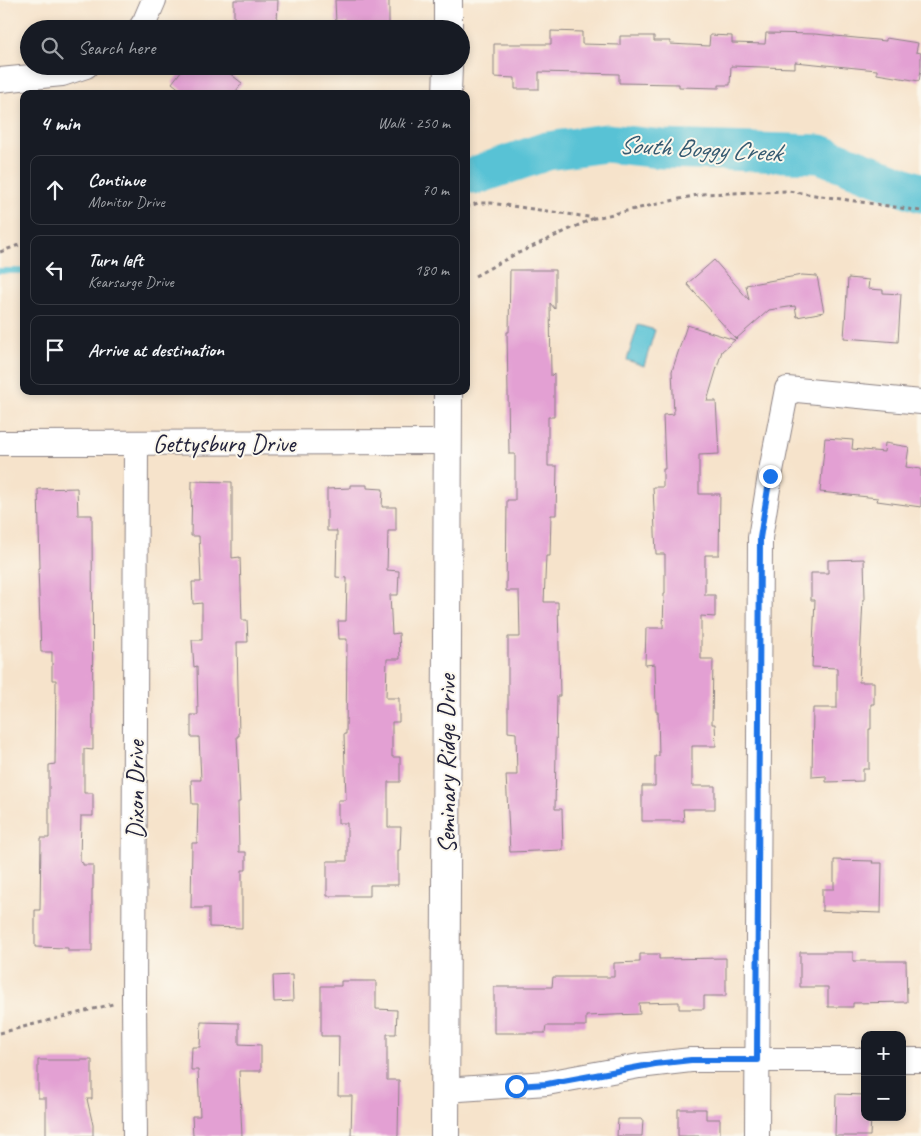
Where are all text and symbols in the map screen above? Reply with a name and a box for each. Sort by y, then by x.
search box [20,20,470,75]
icon: search [38,34,66,62]
text: Search here [78,36,155,60]
text: 4 min [40,110,80,136]
text: Walk · 250 m [378,113,450,133]
water label: South Boggy Creek [618,128,786,169]
text: Continue [88,168,145,192]
icon: ahead [41,176,69,204]
text: 70 m [422,180,449,200]
text: Monitor Drive [88,192,165,212]
text: Turn left [88,248,143,272]
icon: left [41,256,69,284]
text: 180 m [415,260,449,280]
text: Kearsarge Drive [88,272,174,292]
icon: arrive [41,336,69,364]
text: Arrive at destination [88,338,224,362]
street label: Gettysburg Drive [153,428,297,460]
route end [759,465,782,488]
street label: Seminary Ridge Drive [431,673,463,854]
street label: Dixon Drive [120,739,152,839]
map controls [861,1031,906,1121]
button: + [861,1031,906,1076]
route start [505,1075,528,1098]
button: − [861,1076,906,1121]

